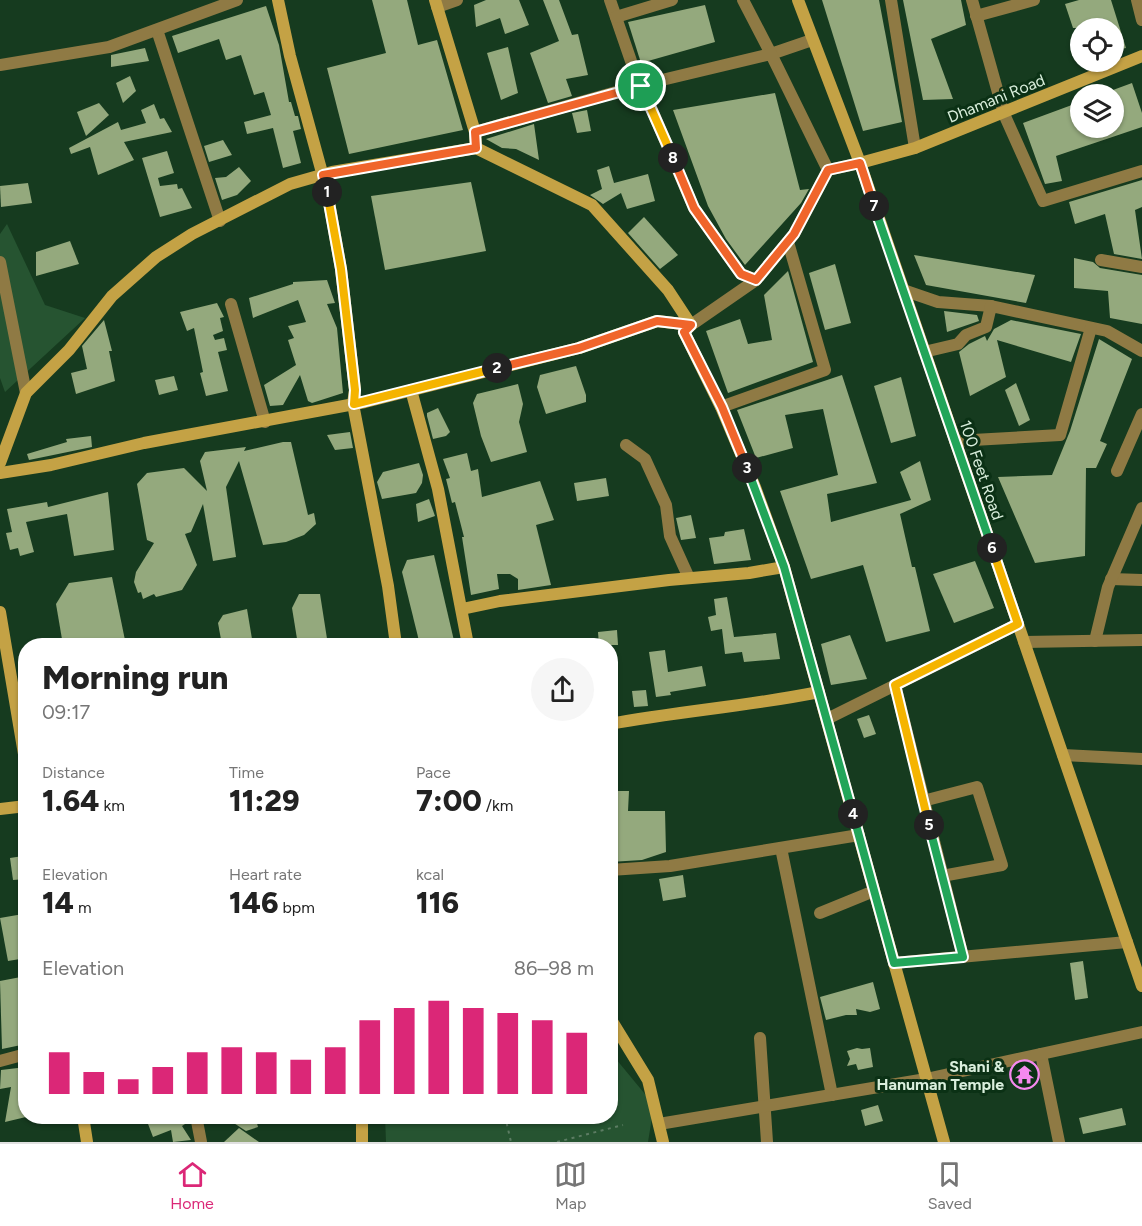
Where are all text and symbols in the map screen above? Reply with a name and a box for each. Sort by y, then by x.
map controls [1070,18,1124,138]
button: locate [1070,18,1124,72]
pin [615,60,666,111]
icon: arrive [624,69,657,102]
street label: Dhamani Road [945,70,1048,127]
button: layers [1070,84,1124,138]
pin: 8 [658,143,688,173]
text: 8 [668,148,678,167]
pin: 1 [312,177,342,207]
text: 1 [324,182,330,201]
pin: 7 [859,191,889,221]
text: 7 [870,196,878,215]
pin: 2 [482,353,512,383]
text: 2 [492,358,502,377]
street label: 100 Feet Road [956,418,1007,522]
pin: 3 [732,453,762,483]
text: 3 [743,458,751,477]
pin: 6 [977,533,1007,563]
text: 6 [987,538,997,557]
text: Morning run [42,658,228,697]
button: share [531,658,594,721]
text: 09:17 [42,700,90,724]
text: Distance [42,763,105,782]
text: Time [229,763,264,782]
text: Pace [416,763,451,782]
text: 1.64 [42,782,100,819]
text: 11:29 [229,782,300,819]
text: 7:00 [416,782,482,819]
text: km [100,796,125,815]
text: /km [482,796,513,815]
pin: 4 [838,799,868,829]
text: 4 [848,804,858,823]
pin: 5 [914,810,944,840]
text: 5 [924,815,934,834]
text: Elevation [42,865,108,884]
text: Heart rate [229,865,302,884]
text: kcal [416,865,444,884]
text: 14 [42,884,74,921]
text: 146 [229,884,279,921]
text: 116 [416,884,459,921]
text: m [74,898,92,917]
text: bpm [279,898,315,917]
text: Elevation [42,956,124,980]
text: 86–98 m [514,956,594,980]
place label: Shani & Hanuman Temple [876,1057,1005,1094]
temple icon: Shani & Hanuman Temple [1009,1059,1041,1091]
tab: Home [170,1158,214,1213]
tab: Map [554,1158,587,1213]
tab: Saved [928,1158,972,1213]

